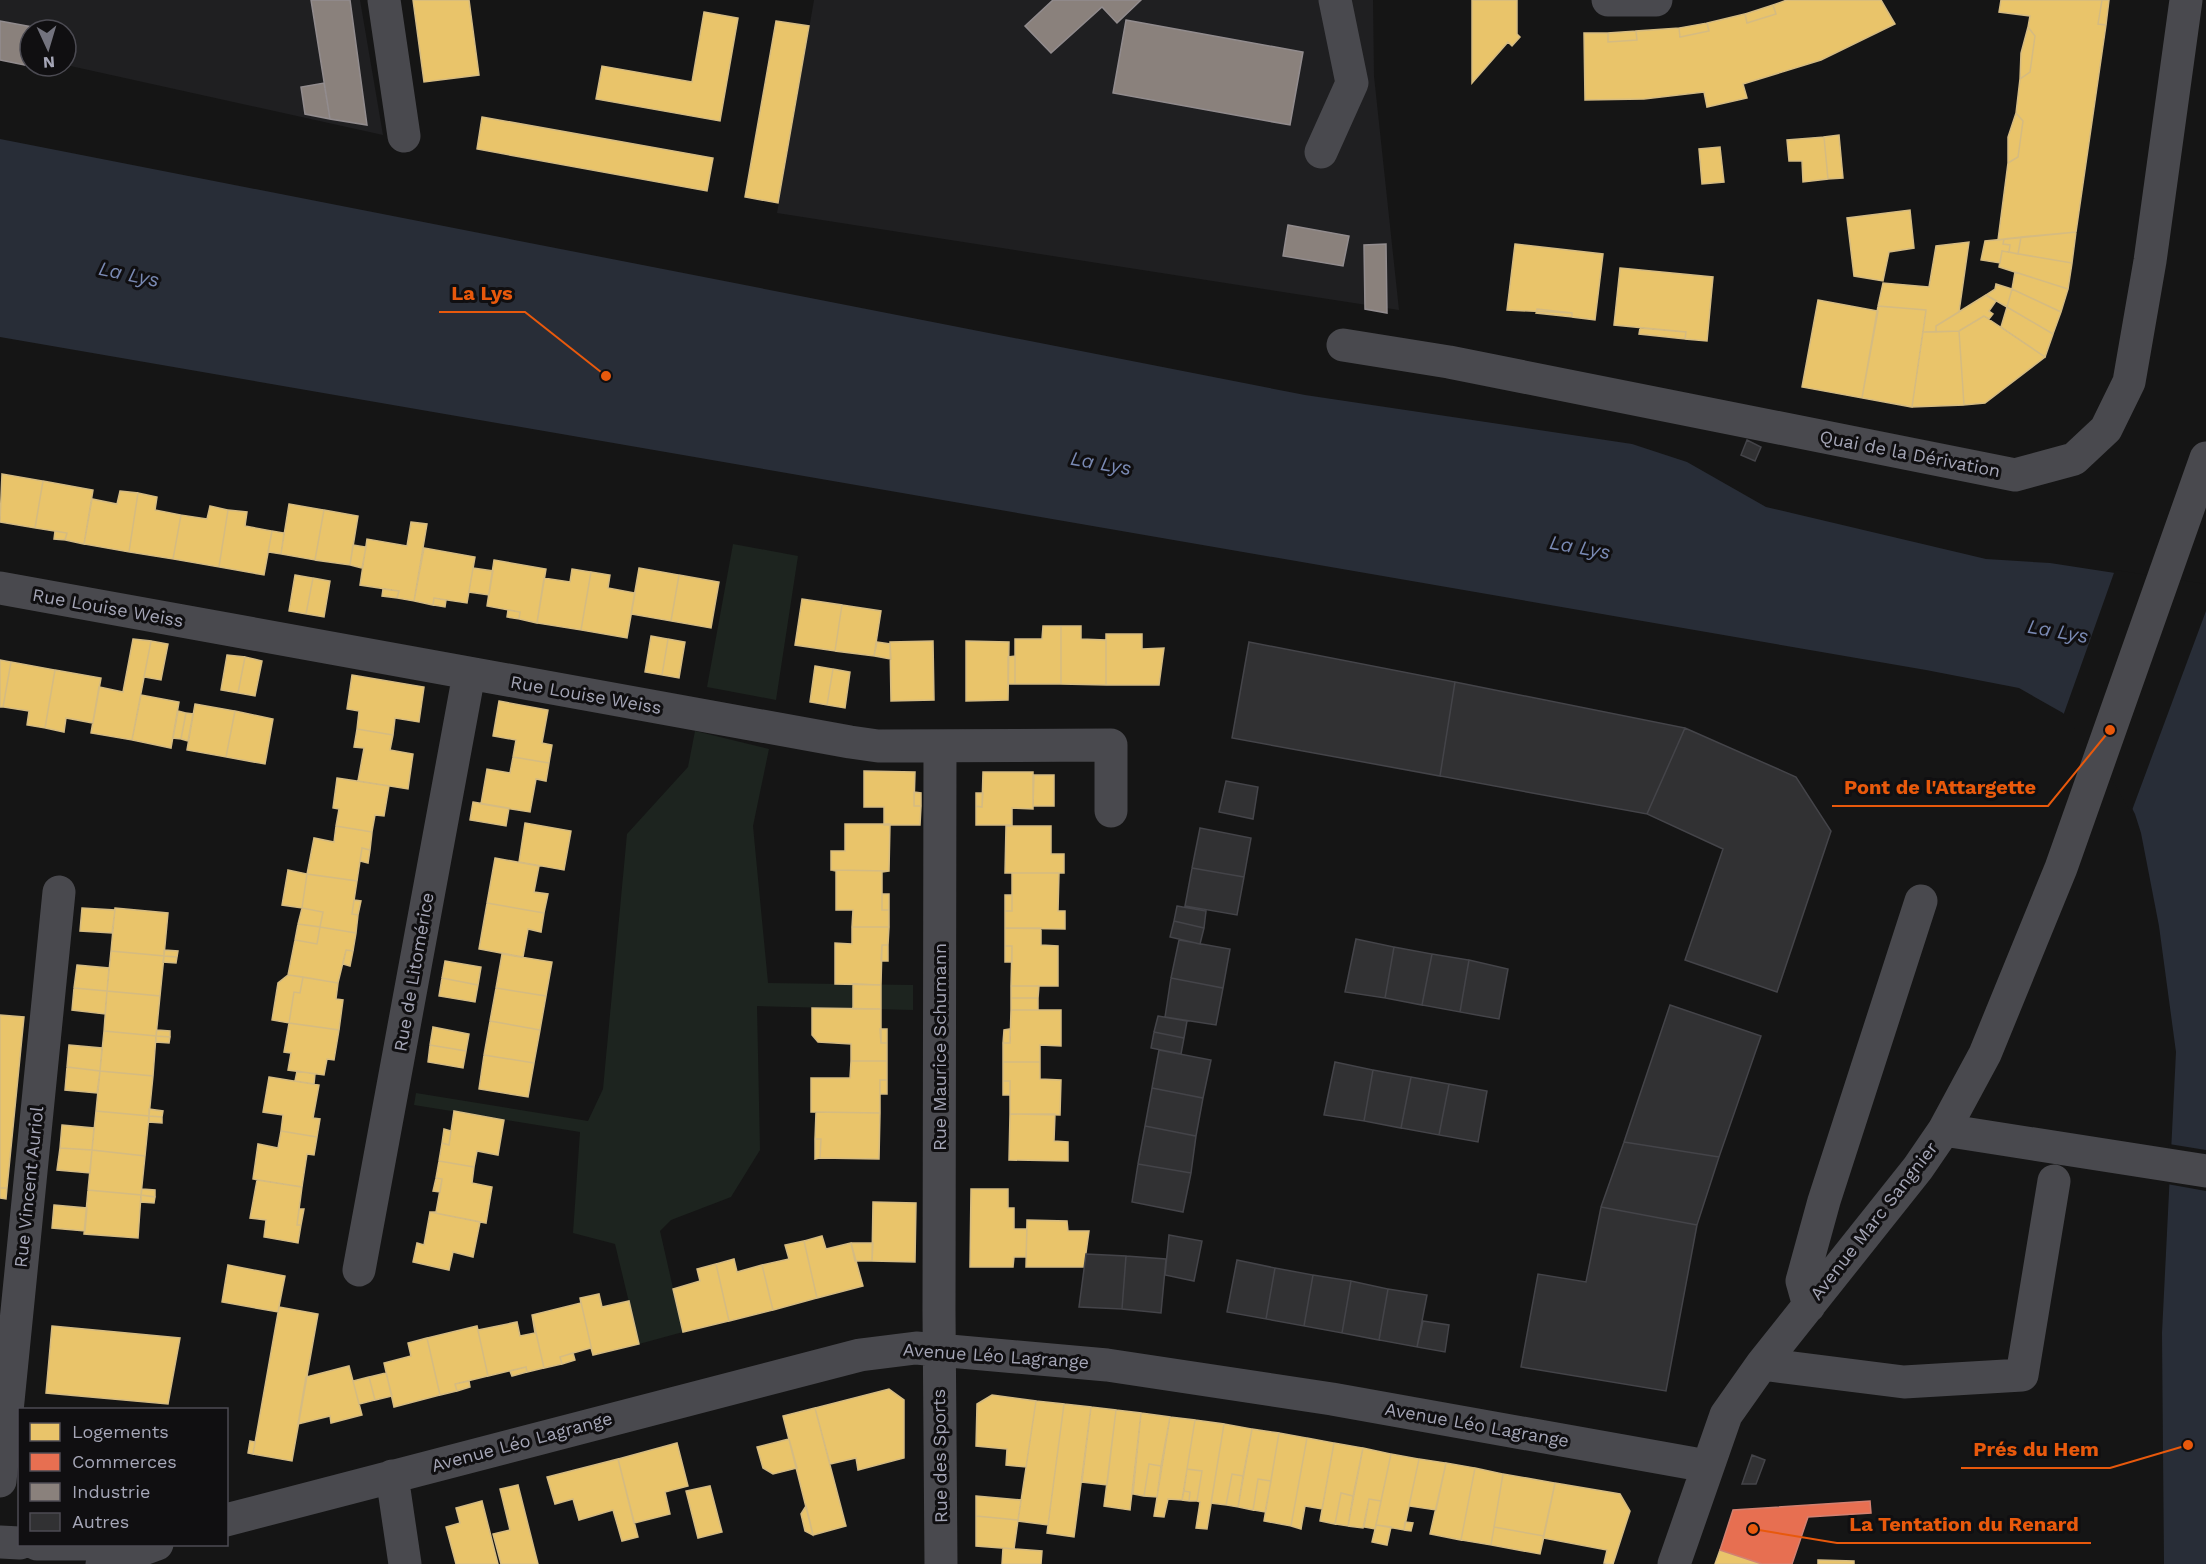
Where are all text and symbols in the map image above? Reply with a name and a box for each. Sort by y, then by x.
north arrow [18,18,78,78]
text: N [42,53,56,72]
water label: La Lys [97,256,161,292]
callout: La Lys [439,274,525,312]
text: La Lys [451,281,513,305]
street label: Quai de la Dérivation [1818,426,2002,481]
water label: La Lys [1069,446,1133,480]
water label: La Lys [1548,530,1612,564]
street label: Rue Louise Weiss [31,584,185,631]
water label: La Lys [2026,614,2090,648]
street label: Rue Louise Weiss [509,671,663,718]
callout: Pont de l'Attargette [1832,768,2048,806]
text: Pont de l'Attargette [1844,775,2036,799]
street label: Rue de Litomérice [389,891,438,1053]
street label: Rue Maurice Schumann [929,943,950,1151]
street label: Rue Vincent Auriol [10,1105,47,1269]
street label: Avenue Marc Sangnier [1805,1138,1942,1304]
street label: Avenue Léo Lagrange [902,1339,1090,1372]
street label: Rue des Sports [928,1389,951,1523]
street label: Avenue Léo Lagrange [1383,1398,1571,1451]
street label: Avenue Léo Lagrange [429,1407,615,1476]
legend [18,1408,228,1546]
text: Logements [72,1421,169,1442]
callout: Prés du Hem [1961,1430,2110,1468]
text: Prés du Hem [1973,1437,2099,1461]
text: Commerces [72,1451,177,1472]
text: Industrie [72,1481,150,1502]
callout: La Tentation du Renard [1837,1505,2091,1543]
text: Autres [72,1511,129,1532]
text: La Tentation du Renard [1849,1512,2079,1536]

